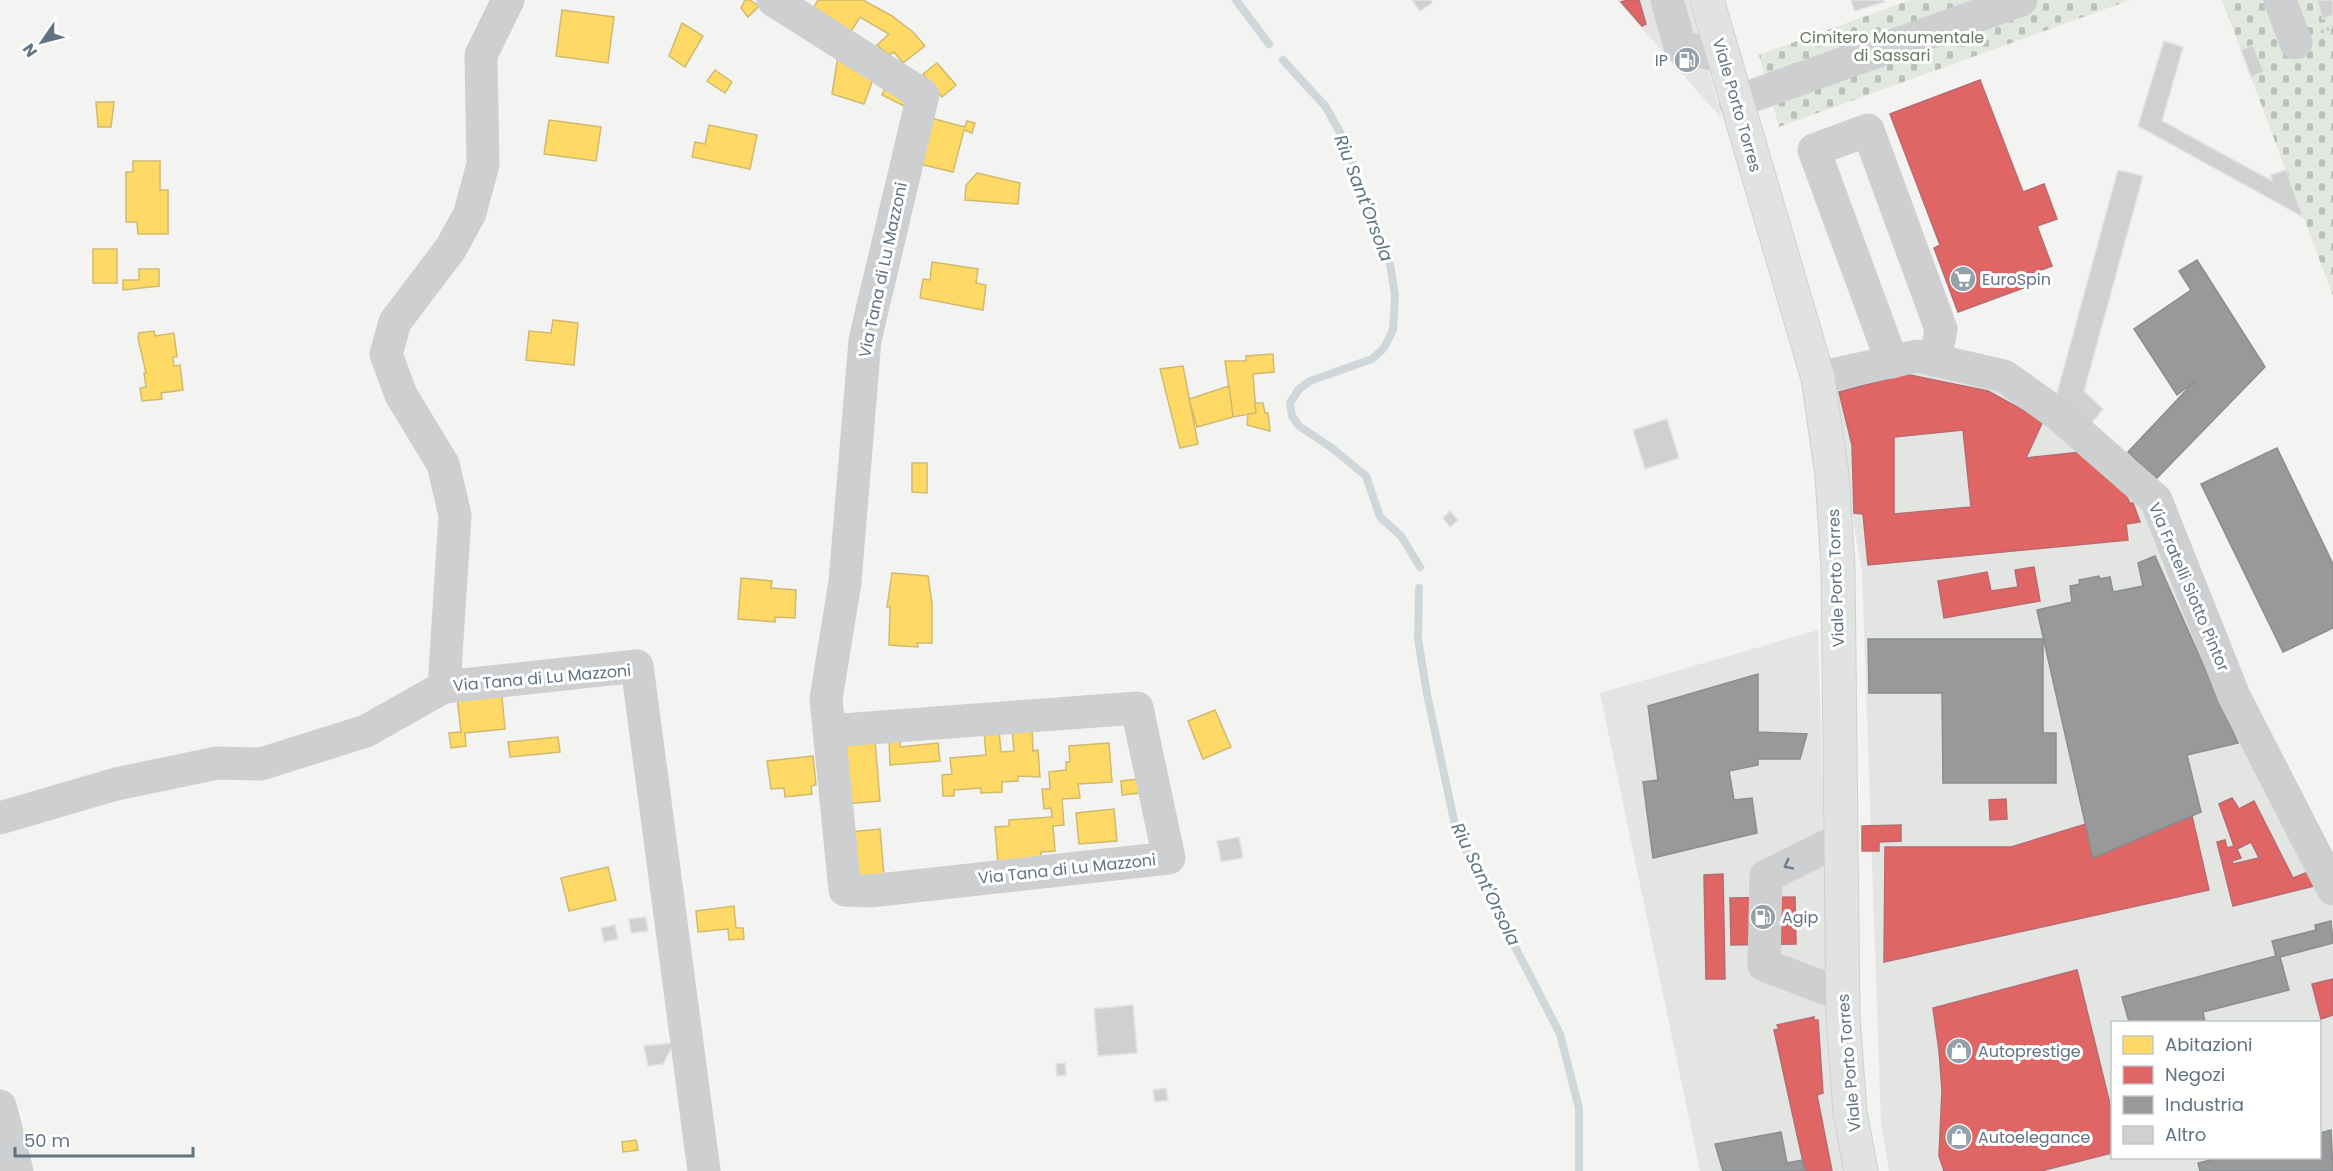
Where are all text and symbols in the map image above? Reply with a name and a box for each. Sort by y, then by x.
north arrow [12,12,72,72]
park label: Cimitero Monumentale di Sassari [1800,26,1984,67]
street label: Viale Porto Torres [1707,35,1767,175]
text: N [17,39,43,62]
fuel station icon: IP [1672,45,1702,75]
place label: IP [1655,49,1668,72]
water label: Riu Sant'Orsola [1328,131,1400,265]
street label: Via Tana di Lu Mazzoni [853,180,913,360]
supermarket icon: EuroSpin [1948,264,1978,294]
place label: EuroSpin [1982,268,2051,291]
street label: Via Fratelli Siotto Pintor [2143,499,2235,675]
street label: Viale Porto Torres [1822,508,1850,648]
street label: Via Tana di Lu Mazzoni [452,659,632,697]
water label: Riu Sant'Orsola [1445,818,1527,950]
street label: Via Tana di Lu Mazzoni [977,848,1157,890]
one-way arrow [1784,858,1795,870]
fuel station icon: Agip [1748,902,1778,932]
place label: Agip [1782,906,1819,929]
street label: Viale Porto Torres [1832,993,1866,1133]
legend [2111,1021,2321,1159]
text: Abitazioni [2165,1032,2253,1057]
shop icon: Autoprestige [1944,1036,1974,1066]
place label: Autoprestige [1978,1040,2081,1063]
text: Negozi [2165,1062,2225,1087]
text: Industria [2165,1092,2244,1117]
scale bar [15,1120,194,1158]
shop icon: Autoelegance [1944,1122,1974,1152]
text: Altro [2165,1122,2206,1147]
place label: Autoelegance [1978,1126,2090,1149]
text: 50 m [24,1128,70,1153]

